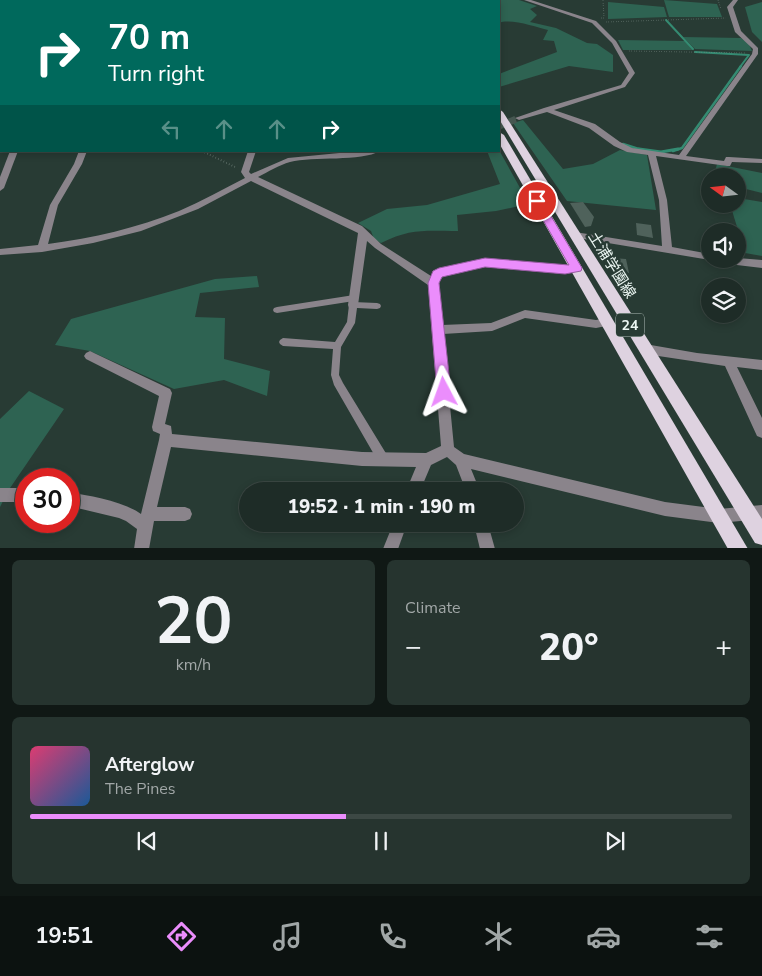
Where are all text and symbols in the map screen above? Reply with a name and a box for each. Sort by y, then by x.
text: 70 m [108,14,190,61]
icon: right [25,20,90,85]
text: Turn right [108,59,204,89]
icon: left [157,115,185,143]
icon: ahead [210,115,238,143]
icon: ahead [263,115,291,143]
icon: right [316,115,344,143]
north arrow [701,168,746,212]
map controls [701,168,746,323]
pin [516,180,558,222]
icon: arrive [523,187,551,215]
button: sound [701,223,746,268]
street label: 土浦学園線 [584,228,640,302]
button: layers [701,278,746,323]
road number: 24 [616,314,644,336]
position arrow [417,365,469,417]
speed limit sign: 30 [15,468,80,533]
text: 19:52 · 1 min · 190 m [288,494,475,520]
text: 20 [154,577,233,666]
text: Climate [405,597,460,619]
text: 20° [538,622,599,673]
text: − [405,628,422,666]
text: + [715,628,732,666]
text: km/h [176,654,211,676]
text: Afterglow [105,752,195,778]
text: The Pines [105,778,175,800]
icon: previous [133,827,161,855]
icon: pause [367,827,395,855]
icon: next [601,827,629,855]
icon: directions [164,919,199,954]
icon: music [270,919,305,954]
icon: phone [375,919,410,954]
icon: climate [481,919,516,954]
icon: car [586,919,621,954]
icon: filters [692,919,727,954]
text: 19:51 [35,921,94,951]

